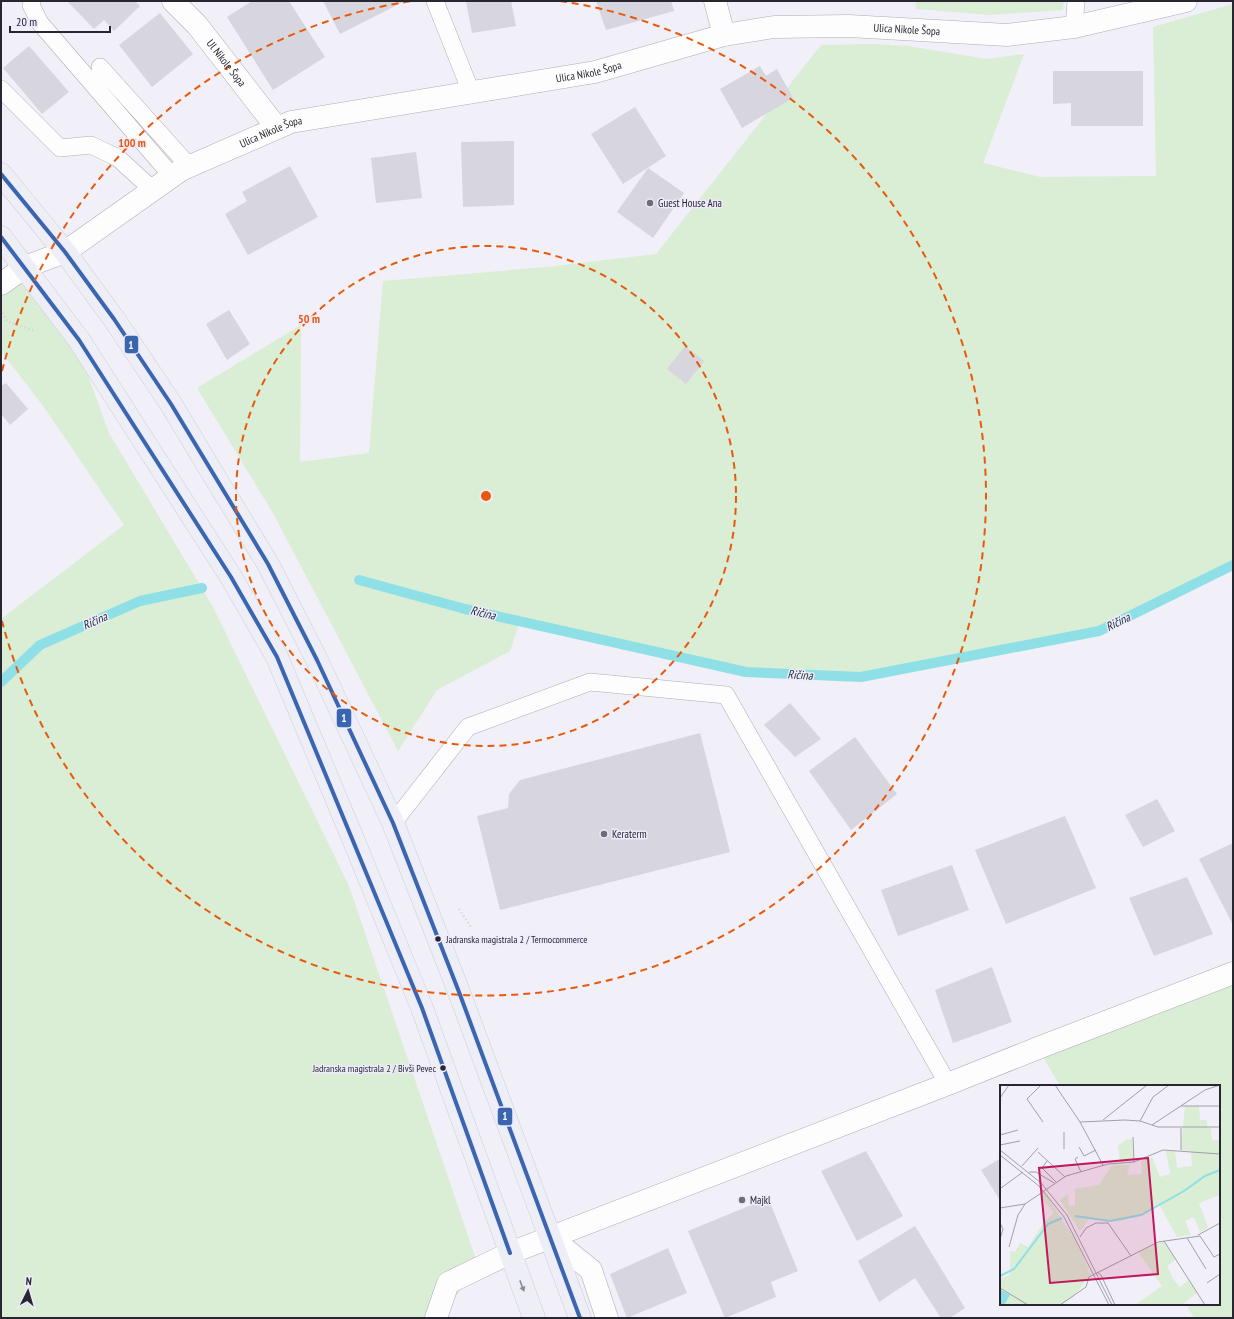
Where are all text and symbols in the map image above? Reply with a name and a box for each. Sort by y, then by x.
scale bar [10,8,110,34]
text: 20 m [16,14,37,29]
street label: Ulica Nikole Šopa [873,20,941,38]
street label: Ul Nikole Šopa [204,37,249,89]
street label: Ulica Nikole Šopa [555,58,623,85]
street label: Ulica Nikole Šopa [237,113,303,151]
text: 100 m [118,135,146,150]
place label: Guest House Ana [658,196,722,210]
marker: Guest House Ana [645,198,655,208]
text: 50 m [298,311,320,326]
line badge: 1 [124,335,139,354]
text: 1 [128,338,134,352]
centre of rings [479,489,493,503]
water label: Ričina [469,602,498,623]
water label: Ričina [80,608,111,633]
water label: Ričina [1103,609,1134,634]
water label: Ričina [787,666,814,683]
line badge: 1 [336,708,352,728]
text: 1 [341,711,347,725]
place label: Keraterm [612,827,647,841]
marker: Keraterm [599,829,609,839]
place label: Jadranska magistrala 2 / Termocommerce [445,933,587,946]
marker: Jadranska magistrala 2 / Termocommerce [433,934,443,944]
place label: Jadranska magistrala 2 / Bivši Pevec [312,1062,436,1075]
marker: Jadranska magistrala 2 / Bivši Pevec [438,1063,448,1073]
inset map [1000,1085,1220,1305]
line badge: 1 [497,1107,513,1126]
text: 1 [502,1109,508,1123]
place label: Majkl [750,1193,771,1207]
marker: Majkl [737,1195,747,1205]
north arrow [8,1271,48,1311]
text: N [25,1274,32,1288]
one-way arrow [520,1280,526,1292]

